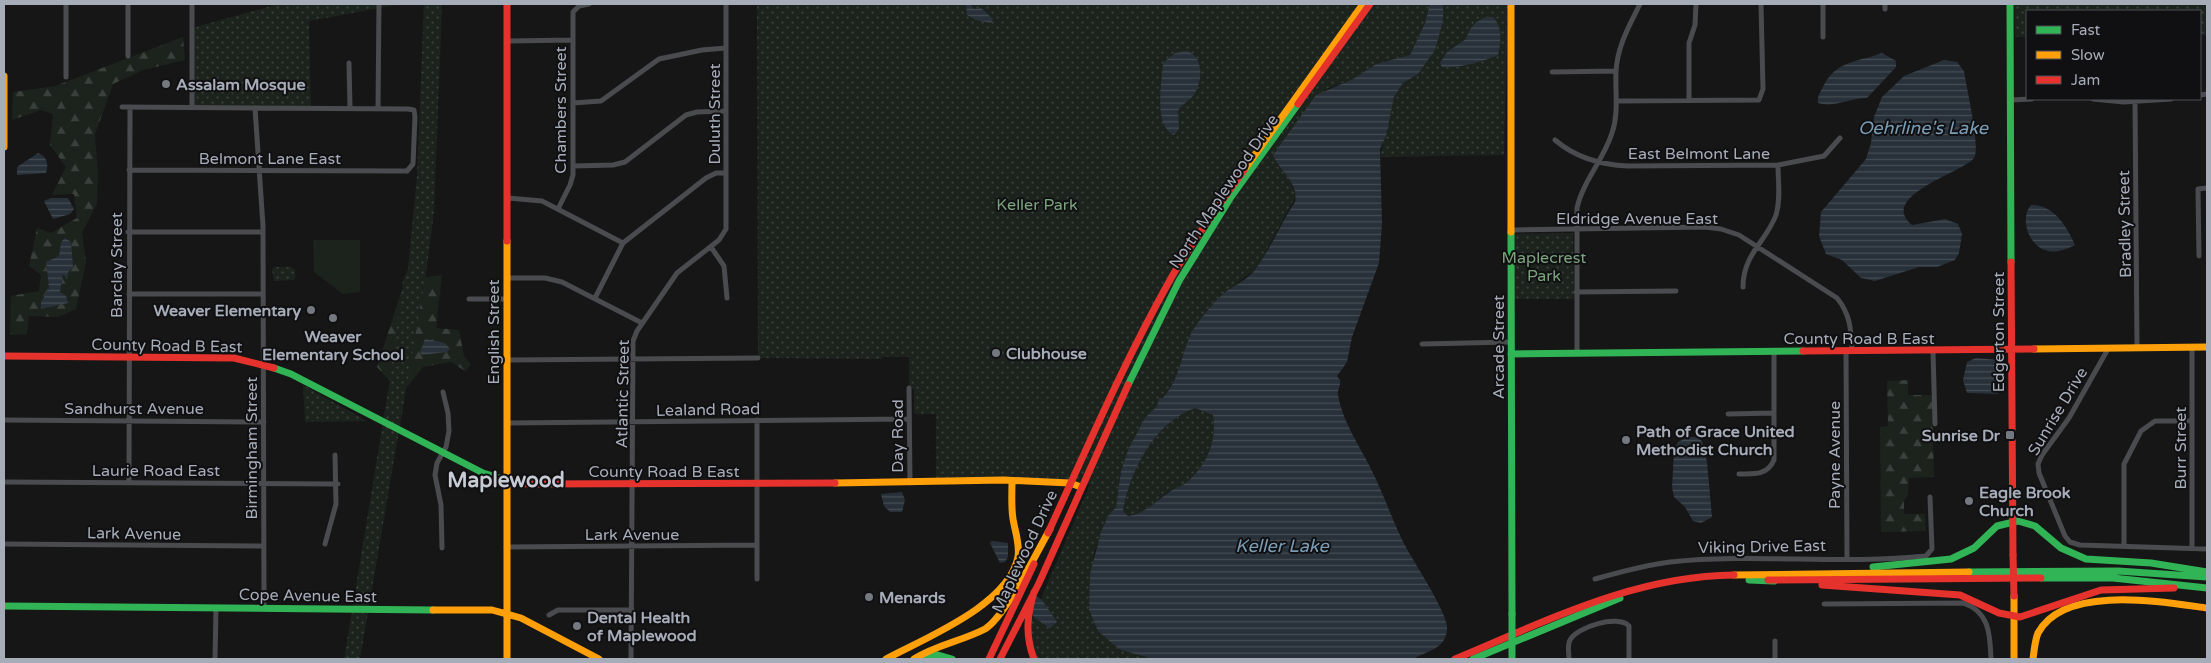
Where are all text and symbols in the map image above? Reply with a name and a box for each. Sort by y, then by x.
legend [2026,10,2201,100]
text: Fast [2071,21,2101,39]
street label: Chambers Street [551,46,571,174]
text: Slow [2071,46,2105,64]
street label: Duluth Street [705,63,725,165]
text: Jam [2071,71,2100,89]
place label: Assalam Mosque [176,75,306,95]
marker: Assalam Mosque [160,78,172,90]
street label: North Maplewood Drive [1165,111,1283,272]
water label: Oehrline's Lake [1858,117,1989,139]
street label: East Belmont Lane [1628,144,1770,164]
street label: Belmont Lane East [199,149,341,169]
street label: Bradley Street [2114,170,2136,278]
park label: Keller Park [996,195,1078,215]
street label: Eldridge Avenue East [1556,209,1718,229]
street label: Barclay Street [107,212,127,318]
park label: Maplecrest Park [1502,248,1586,286]
street label: Edgerton Street [1989,272,2009,392]
street label: English Street [484,279,504,385]
street label: Arcade Street [1489,295,1509,399]
place label: Weaver Elementary [154,301,301,321]
marker: Weaver Elementary [305,304,317,316]
marker: Weaver Elementary School [327,312,339,324]
place label: Weaver Elementary School [262,327,404,365]
street label: County Road B East [1783,329,1935,349]
street label: County Road B East [91,335,243,357]
street label: Atlantic Street [612,339,634,449]
place label: Clubhouse [1006,344,1087,364]
marker: Clubhouse [990,347,1002,359]
street label: Sunrise Drive [2024,364,2092,459]
street label: Birmingham Street [242,377,262,519]
street label: Sandhurst Avenue [64,399,204,419]
street label: Lealand Road [656,399,760,421]
street label: Day Road [888,399,908,473]
street label: Payne Avenue [1825,401,1845,509]
street label: Burr Street [2171,407,2191,489]
place label: Path of Grace United Methodist Church [1636,422,1795,460]
place label: Sunrise Dr [1922,426,2001,446]
marker: Sunrise Dr [2004,429,2016,441]
marker: Path of Grace United Methodist Church [1620,434,1632,446]
street label: Laurie Road East [92,461,220,481]
street label: County Road B East [588,462,740,482]
district label: Maplewood [447,468,565,493]
place label: Eagle Brook Church [1979,483,2071,521]
street label: Maplewood Drive [988,487,1062,616]
marker: Eagle Brook Church [1963,495,1975,507]
street label: Lark Avenue [87,523,181,545]
street label: Lark Avenue [585,525,679,545]
water label: Keller Lake [1235,535,1329,557]
street label: Viking Drive East [1698,536,1826,558]
street label: Cope Avenue East [239,585,377,607]
place label: Menards [879,588,946,608]
marker: Menards [863,591,875,603]
place label: Dental Health of Maplewood [587,608,697,646]
marker: Dental Health of Maplewood [571,620,583,632]

